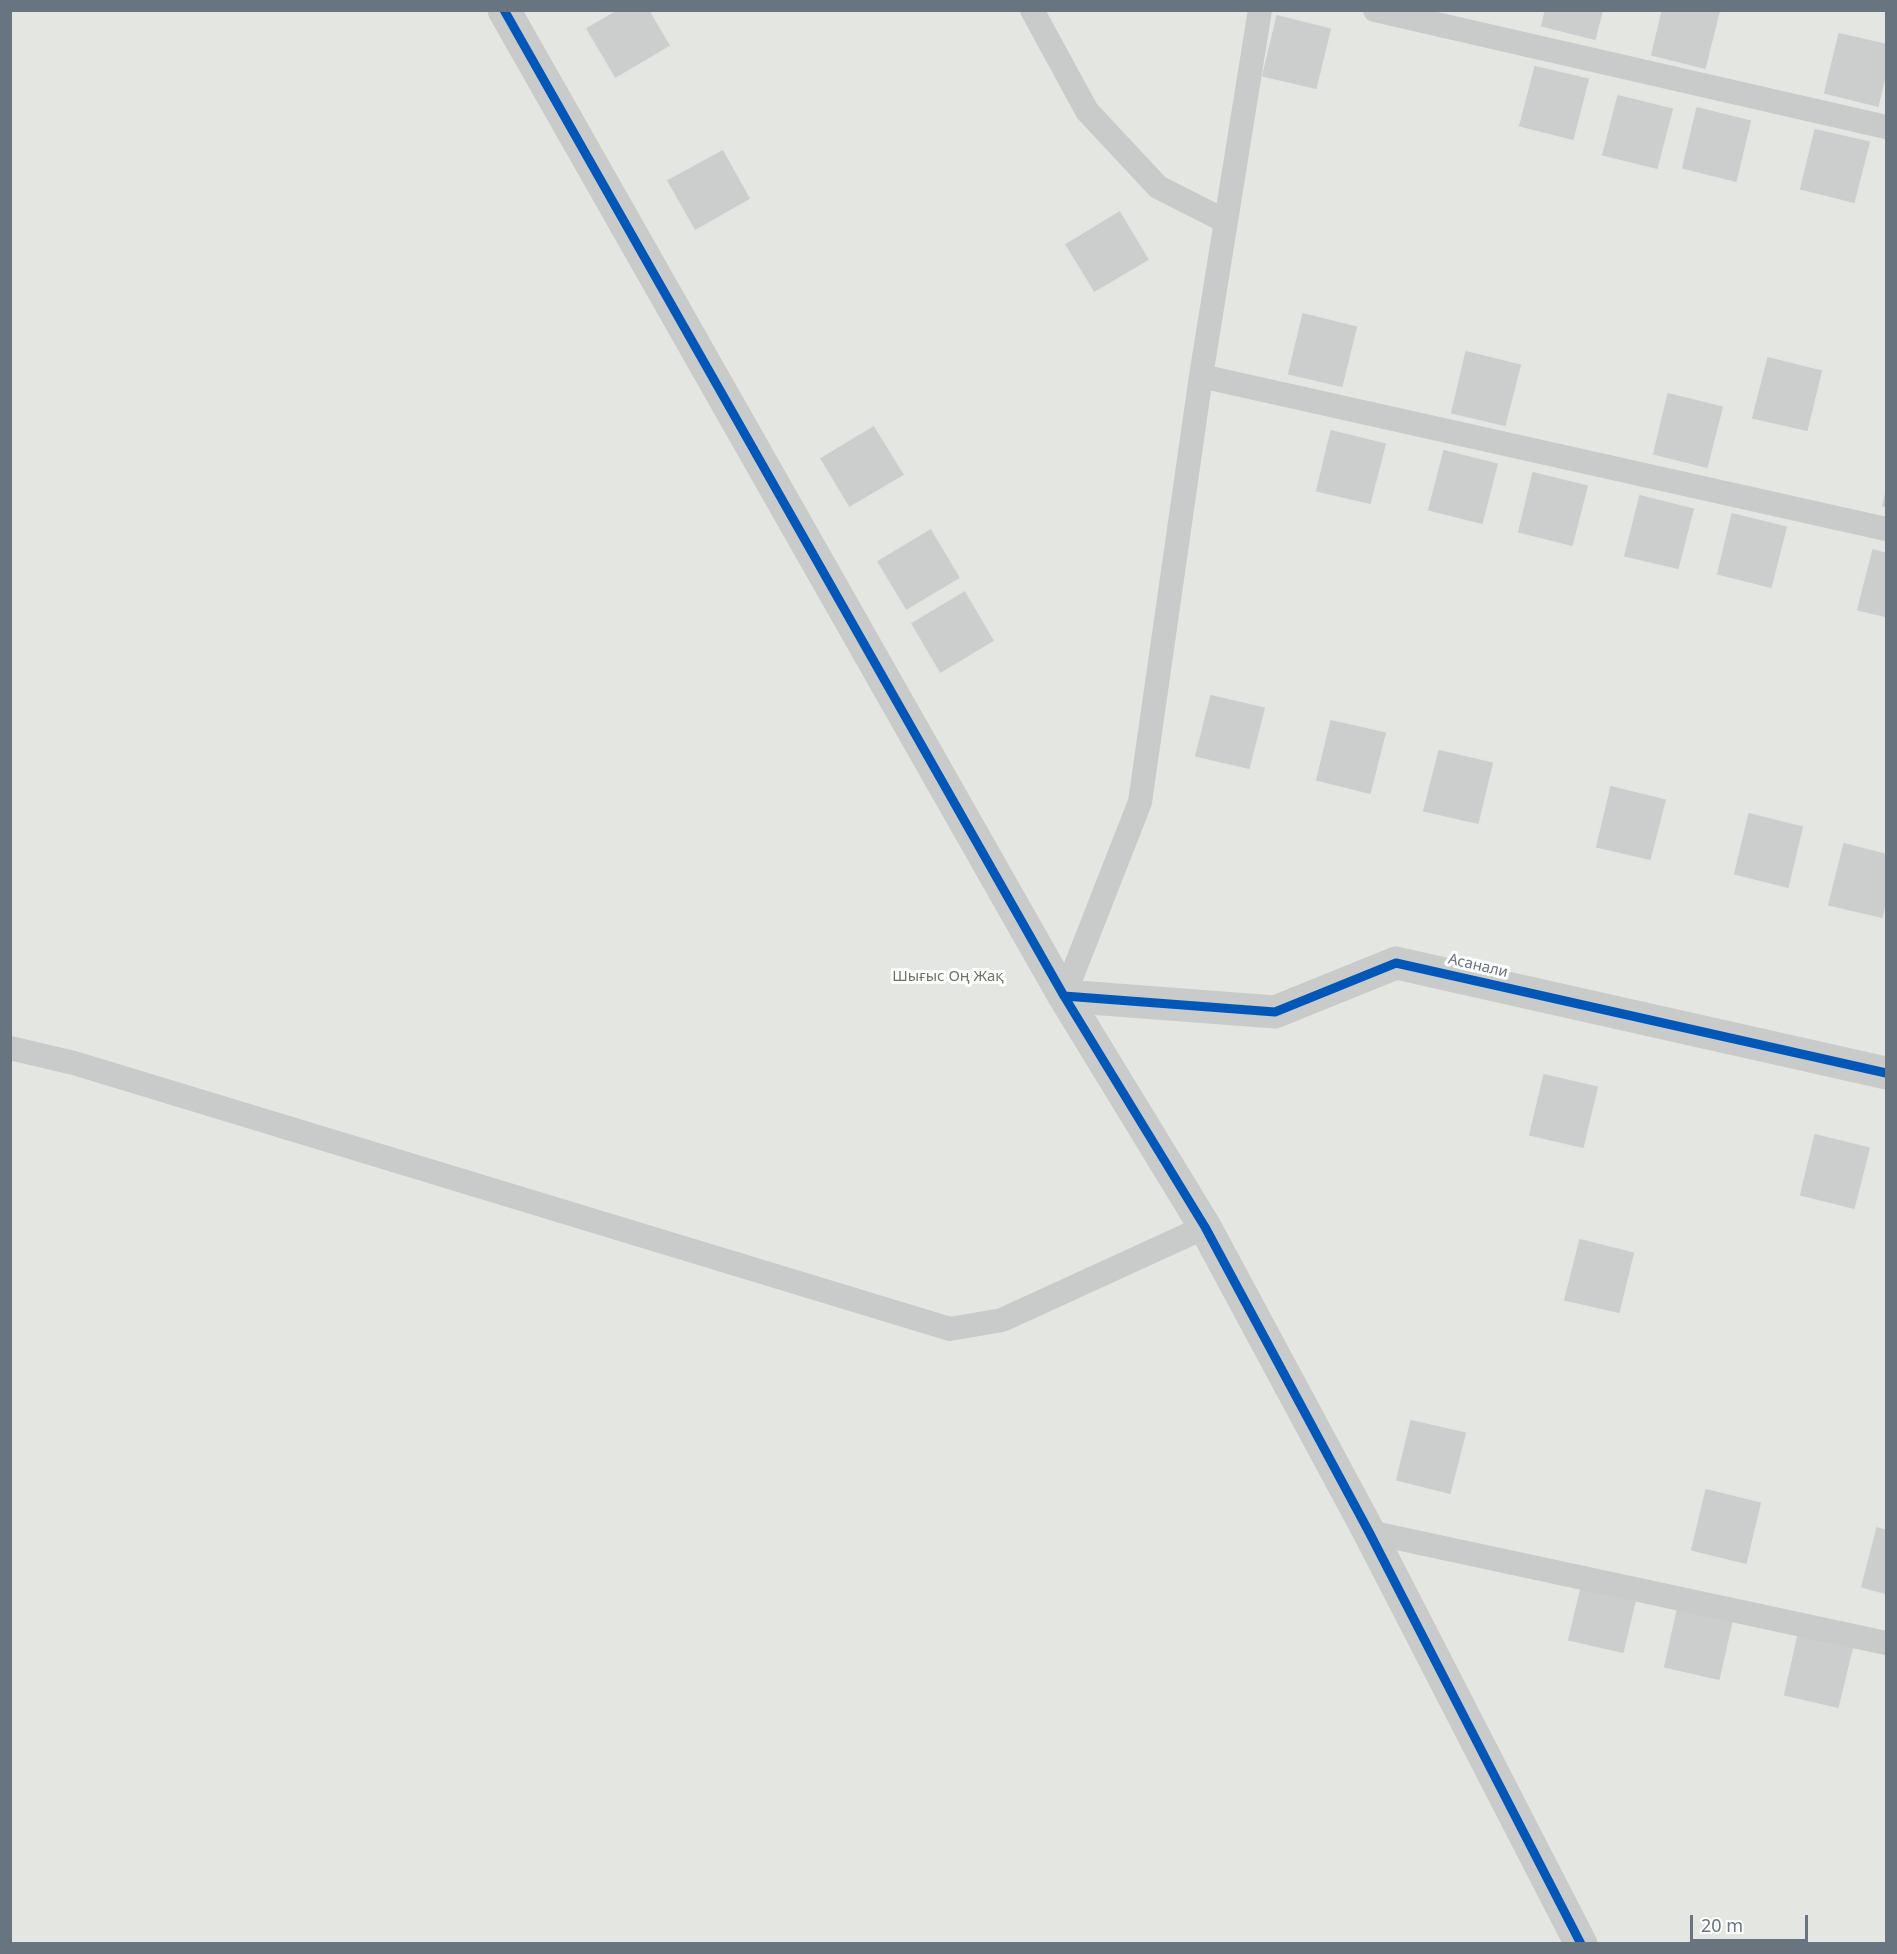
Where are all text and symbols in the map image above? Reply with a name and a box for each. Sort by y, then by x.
street label: Асанали [1446,950,1510,982]
park label: Шығыс Оң Жақ [892,968,1004,986]
scale bar [1693,1903,1812,1941]
text: 20 m [1701,1913,1743,1937]

